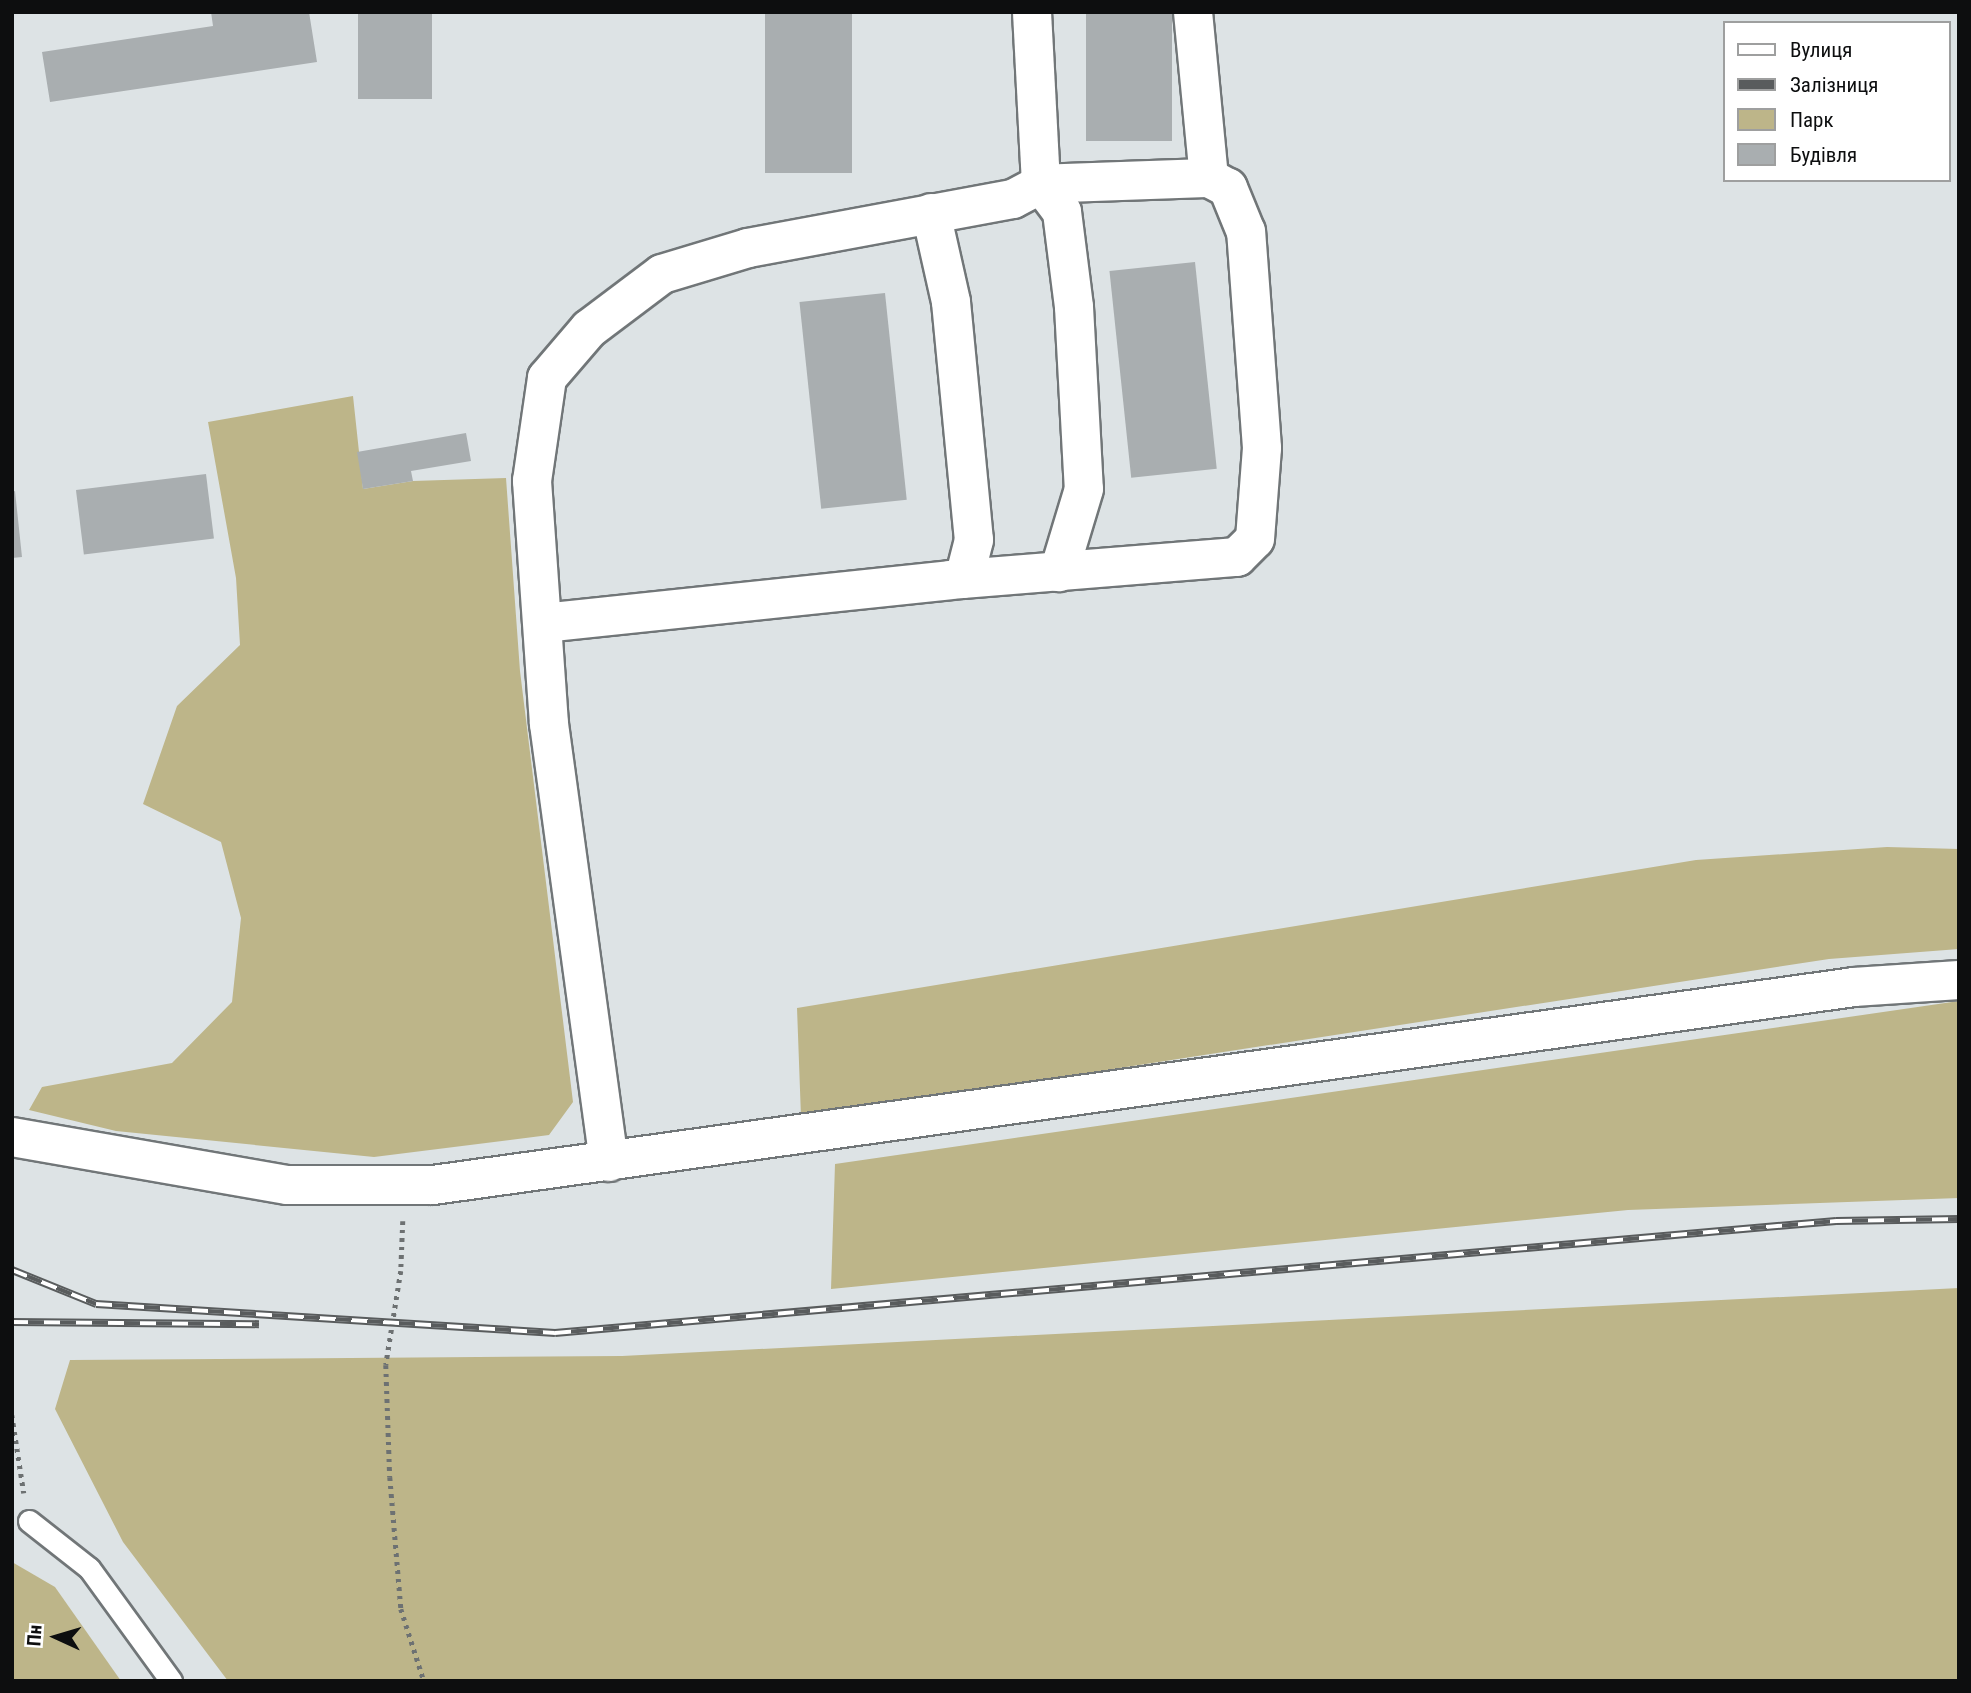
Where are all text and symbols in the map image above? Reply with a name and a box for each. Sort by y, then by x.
legend [1722,21,1950,182]
text: Вулиця [1790,38,1852,62]
text: Залізниця [1790,73,1879,97]
text: Парк [1790,108,1834,132]
text: Будівля [1790,143,1857,167]
north arrow [21,1602,91,1672]
text: Пн [22,1624,47,1647]

